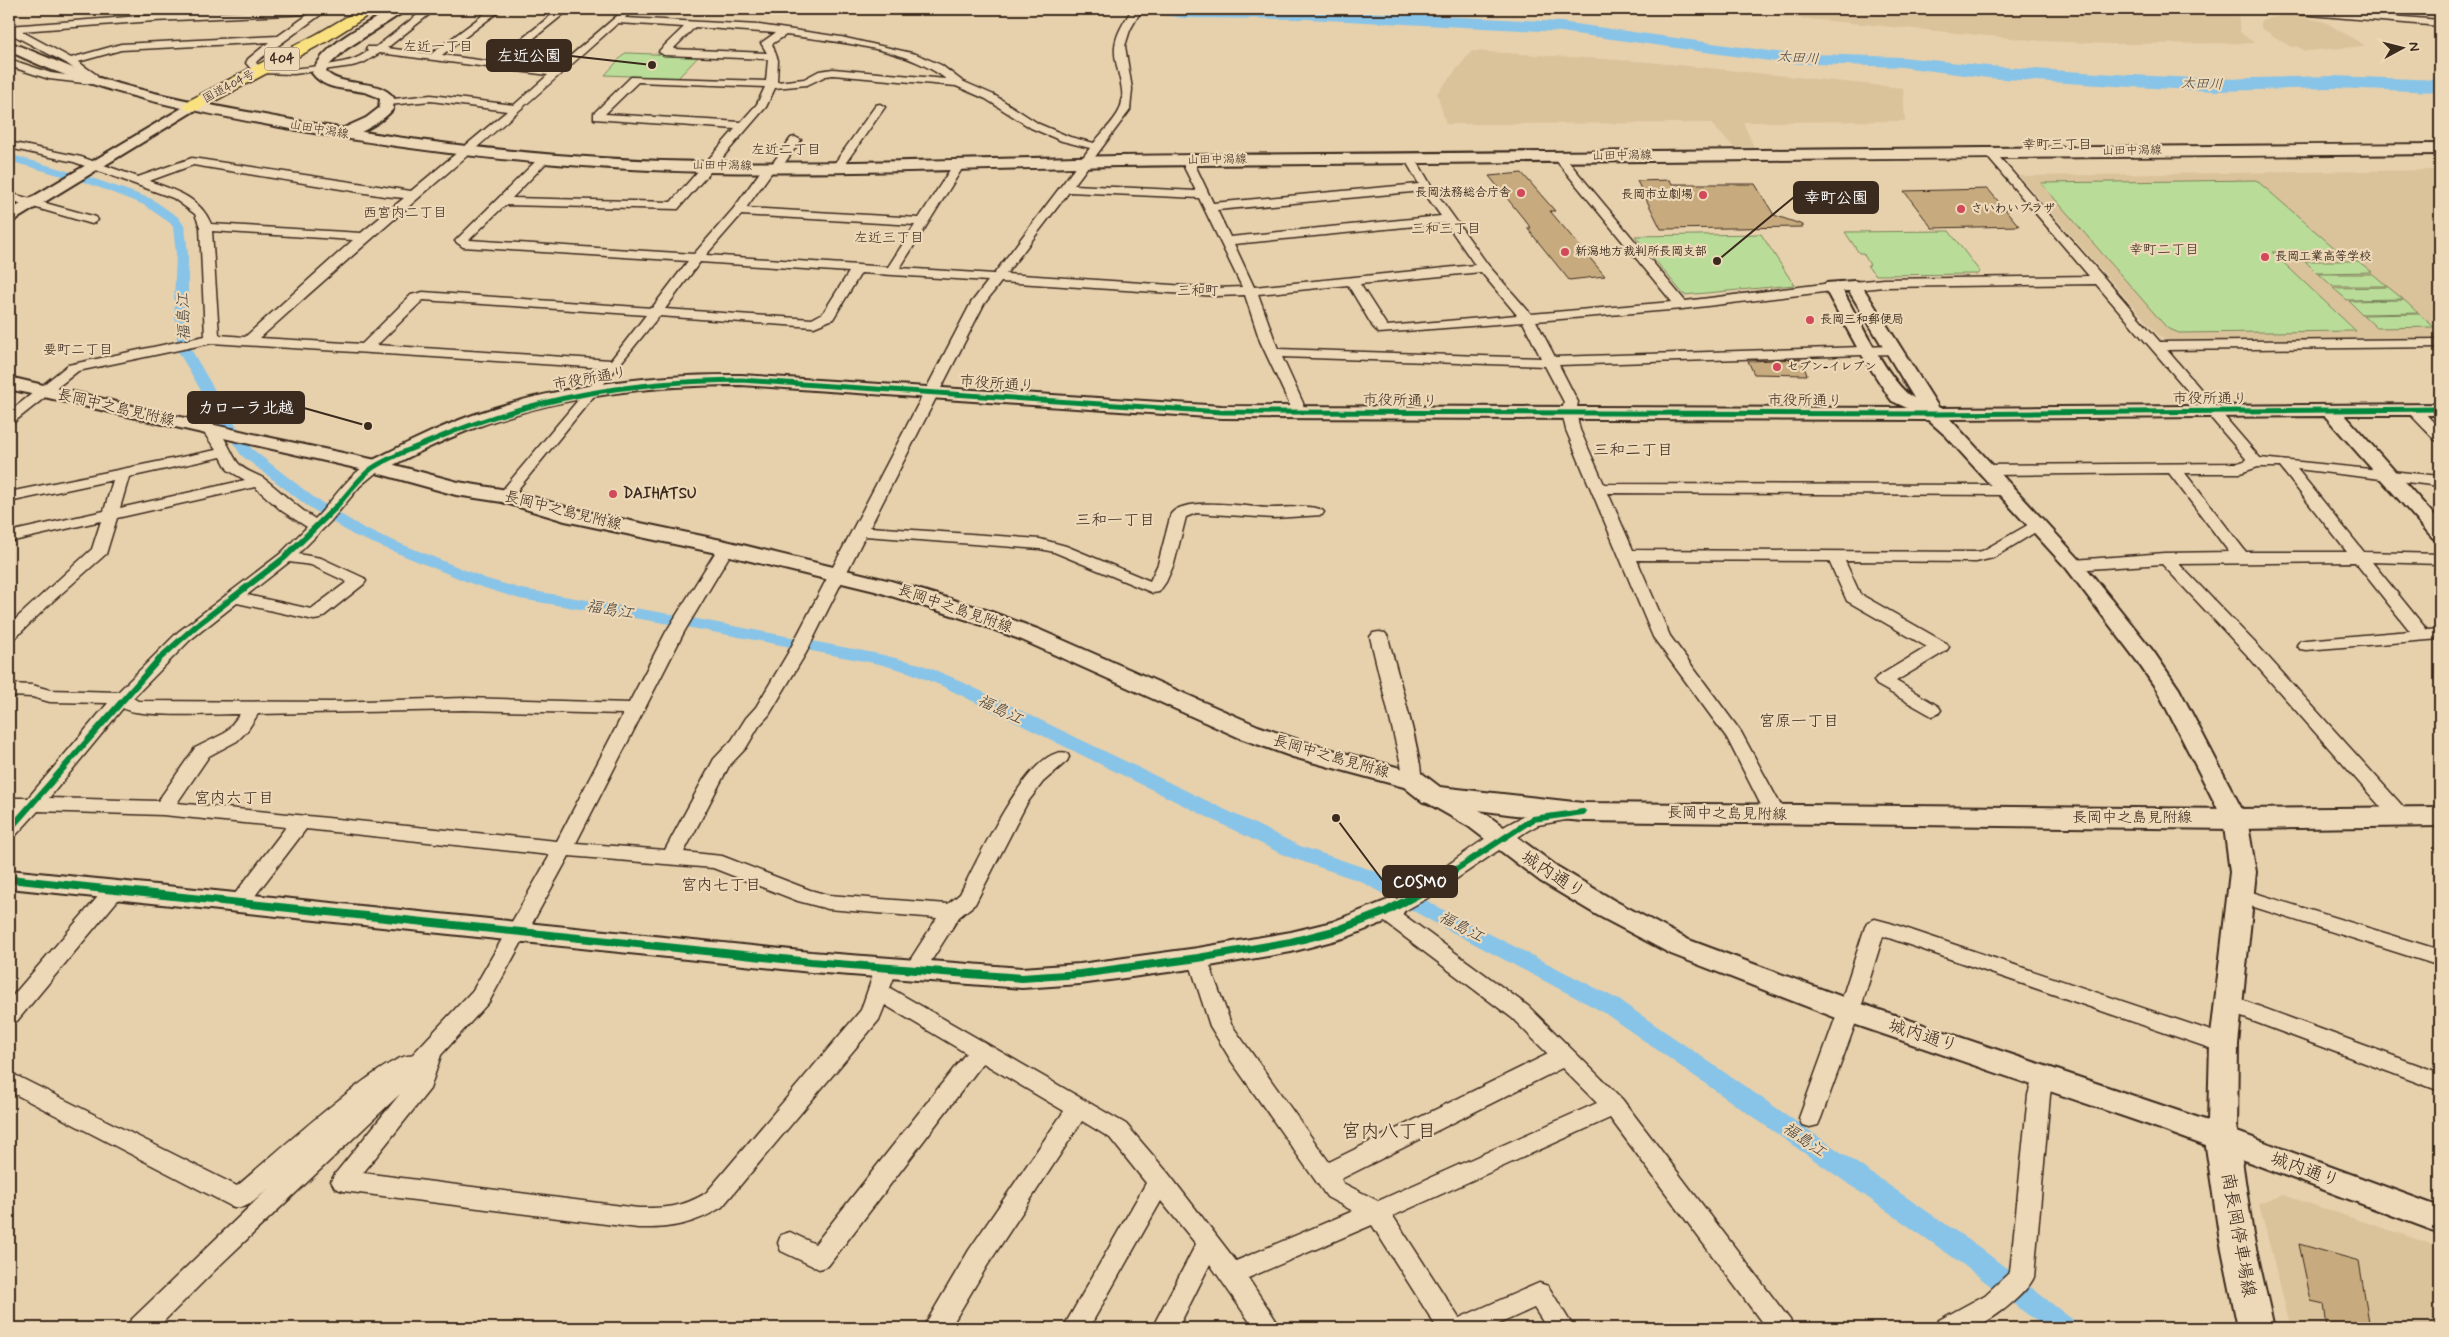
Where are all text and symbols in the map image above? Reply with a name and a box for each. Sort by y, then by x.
north arrow [2376,22,2426,72]
district label: 左近一丁目 [403,38,473,56]
callout: 左近公園 [487,40,571,71]
text: N [2404,41,2423,52]
text: 左近公園 [497,46,561,67]
road number: 404 [264,48,300,70]
water label: 太田川 [1776,48,1820,68]
street label: 国道404号 [200,67,258,107]
water label: 太田川 [2181,74,2223,94]
street label: 山田中潟線 [288,117,350,143]
district label: 幸町三丁目 [2022,136,2092,154]
district label: 左近二丁目 [751,141,821,159]
street label: 山田中潟線 [2102,142,2162,160]
street label: 山田中潟線 [1592,147,1652,165]
street label: 山田中潟線 [1187,151,1247,169]
street label: 山田中潟線 [692,157,752,175]
callout: 幸町公園 [1794,182,1878,213]
place label: 長岡法務総合庁舎 [1415,185,1511,201]
marker: 長岡法務総合庁舎 [1515,187,1527,199]
place label: 長岡市立劇場 [1621,187,1693,203]
text: 幸町公園 [1804,188,1868,209]
marker: 長岡市立劇場 [1697,189,1709,201]
place label: さいわいプラザ [1971,201,2055,217]
marker: さいわいプラザ [1955,203,1967,215]
district label: 西宮内二丁目 [363,204,447,222]
district label: 三和三丁目 [1411,220,1481,238]
district label: 左近三丁目 [854,229,924,247]
district label: 幸町二丁目 [2129,241,2199,259]
place label: 新潟地方裁判所長岡支部 [1575,244,1707,260]
marker: 新潟地方裁判所長岡支部 [1559,246,1571,258]
place label: 長岡工業高等学校 [2275,249,2371,265]
marker: 長岡工業高等学校 [2259,251,2271,263]
district label: 三和町 [1177,282,1219,300]
water label: 福島江 [173,292,195,341]
place label: 長岡三和郵便局 [1820,312,1904,328]
marker: 長岡三和郵便局 [1804,314,1816,326]
district label: 要町二丁目 [43,341,113,359]
place label: セブン-イレブン [1787,359,1876,375]
marker: セブン-イレブン [1771,361,1783,373]
street label: 市役所通り [551,363,629,395]
street label: 市役所通り [959,371,1035,397]
street label: 長岡中之島見附線 [55,385,177,431]
street label: 市役所通り [2172,389,2248,409]
street label: 市役所通り [1362,390,1438,412]
street label: 市役所通り [1767,391,1843,411]
callout: カローラ北越 [188,392,304,423]
text: カローラ北越 [198,398,294,419]
district label: 三和二丁目 [1593,440,1673,461]
place label: DAIHATSU [623,484,697,504]
street label: 長岡中之島見附線 [502,487,624,535]
marker: DAIHATSU [607,488,619,500]
district label: 三和一丁目 [1075,510,1155,531]
street label: 長岡中之島見附線 [895,580,1015,638]
water label: 福島江 [585,595,636,625]
water label: 福島江 [974,690,1027,730]
district label: 宮原一丁目 [1759,711,1839,732]
street label: 長岡中之島見附線 [1271,731,1391,783]
district label: 宮内六丁目 [194,788,274,809]
street label: 長岡中之島見附線 [1667,803,1787,825]
street label: 長岡中之島見附線 [2072,808,2192,828]
street label: 城内通り [1516,845,1590,905]
callout: COSMO [1383,866,1457,897]
text: COSMO [1393,872,1447,893]
district label: 宮内七丁目 [681,875,761,896]
water label: 福島江 [1435,906,1488,948]
street label: 城内通り [1885,1013,1961,1059]
water label: 福島江 [1778,1118,1830,1163]
district label: 宮内八丁目 [1341,1119,1437,1144]
street label: 城内通り [2267,1146,2343,1194]
street label: 南長岡停車場線 [2215,1171,2261,1299]

